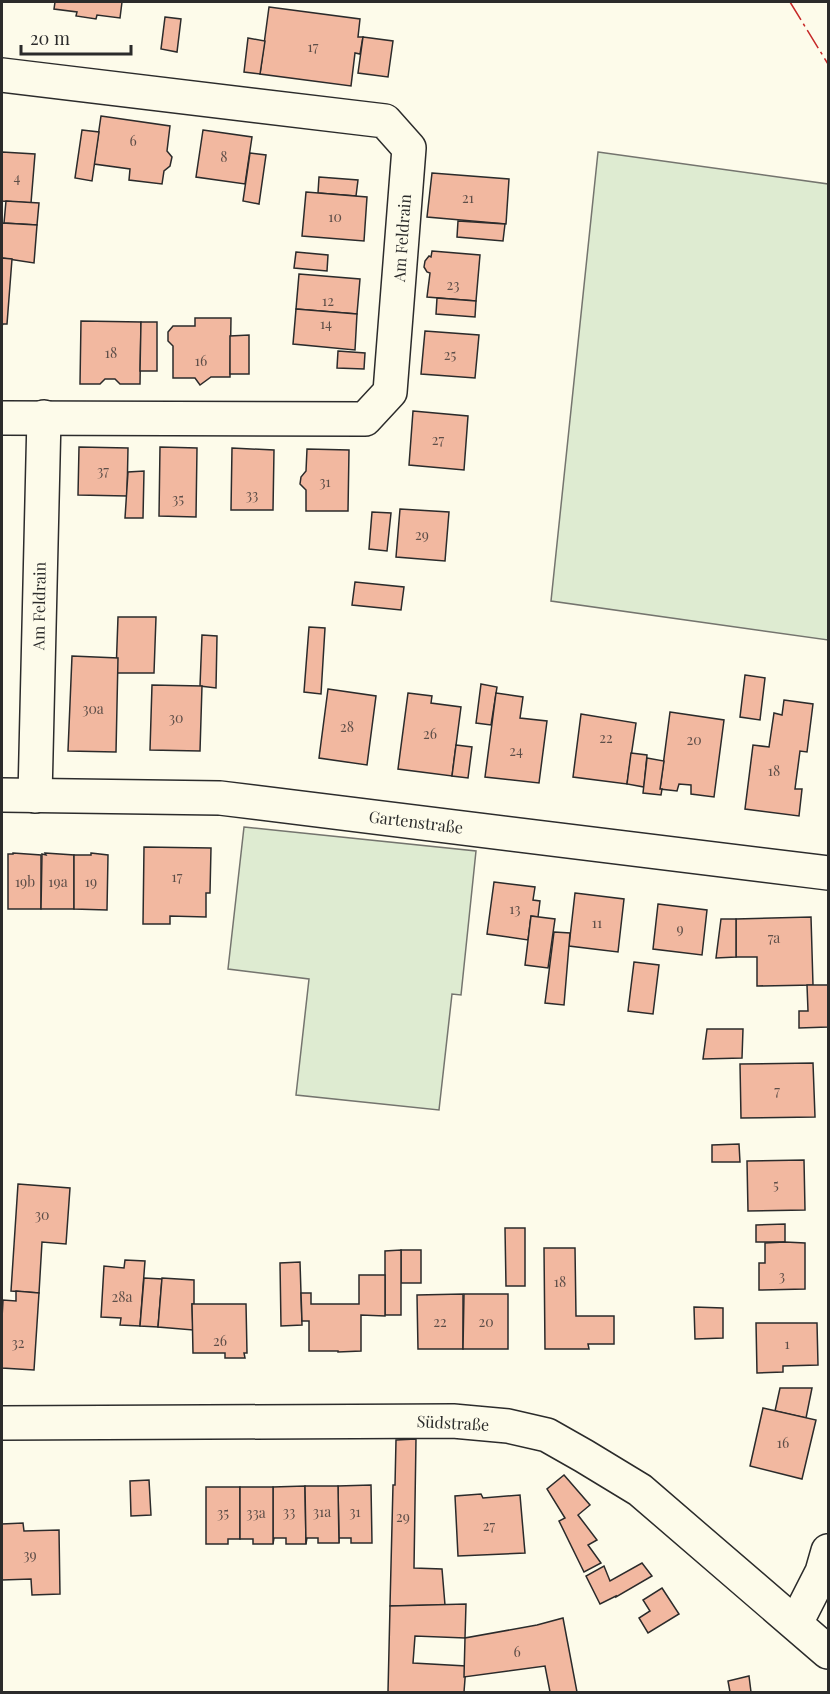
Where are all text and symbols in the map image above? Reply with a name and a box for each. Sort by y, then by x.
scale bar [21,18,130,56]
text: 20 m [30,26,70,50]
house number: 17 [308,37,319,56]
house number: 6 [129,131,137,150]
house number: 8 [220,147,228,166]
house number: 4 [14,168,21,187]
house number: 21 [462,188,474,207]
street label: Am Feldrain [388,193,415,284]
house number: 10 [328,207,342,226]
house number: 23 [446,275,460,294]
house number: 12 [322,291,334,310]
house number: 14 [320,314,332,333]
house number: 18 [105,343,117,362]
house number: 25 [444,345,456,364]
house number: 16 [195,351,207,370]
house number: 27 [432,430,445,449]
house number: 37 [97,461,109,480]
house number: 31 [319,472,331,491]
house number: 33 [246,485,258,504]
house number: 35 [172,489,184,508]
house number: 29 [415,525,429,544]
street label: Am Feldrain [27,561,50,651]
house number: 30a [82,699,104,718]
house number: 30 [169,708,183,727]
house number: 28 [340,717,354,736]
house number: 26 [423,724,437,743]
house number: 22 [599,728,613,747]
house number: 20 [686,730,702,749]
house number: 24 [509,741,523,760]
house number: 18 [768,761,780,780]
street label: Gartenstraße [368,805,464,838]
house number: 17 [172,867,183,886]
house number: 19b [15,872,35,891]
house number: 19a [48,872,68,891]
house number: 19 [85,872,97,891]
house number: 13 [509,899,521,918]
house number: 11 [592,913,602,932]
house number: 9 [676,919,684,938]
house number: 7a [768,928,780,947]
house number: 7 [774,1081,780,1100]
house number: 5 [773,1175,779,1194]
house number: 30 [35,1205,49,1224]
house number: 3 [779,1266,785,1285]
house number: 18 [554,1272,566,1291]
house number: 28a [112,1287,133,1306]
house number: 22 [433,1312,447,1331]
house number: 20 [478,1312,494,1331]
house number: 26 [213,1331,227,1350]
house number: 32 [11,1333,25,1352]
house number: 1 [784,1334,790,1353]
street label: Südstraße [416,1410,490,1435]
house number: 16 [777,1433,789,1452]
house number: 33 [283,1502,295,1521]
house number: 31a [313,1502,331,1521]
house number: 31 [349,1502,361,1521]
house number: 35 [217,1503,229,1522]
house number: 33a [246,1503,266,1522]
house number: 29 [396,1507,410,1526]
house number: 27 [483,1516,496,1535]
house number: 39 [23,1545,37,1564]
house number: 6 [513,1642,521,1661]

